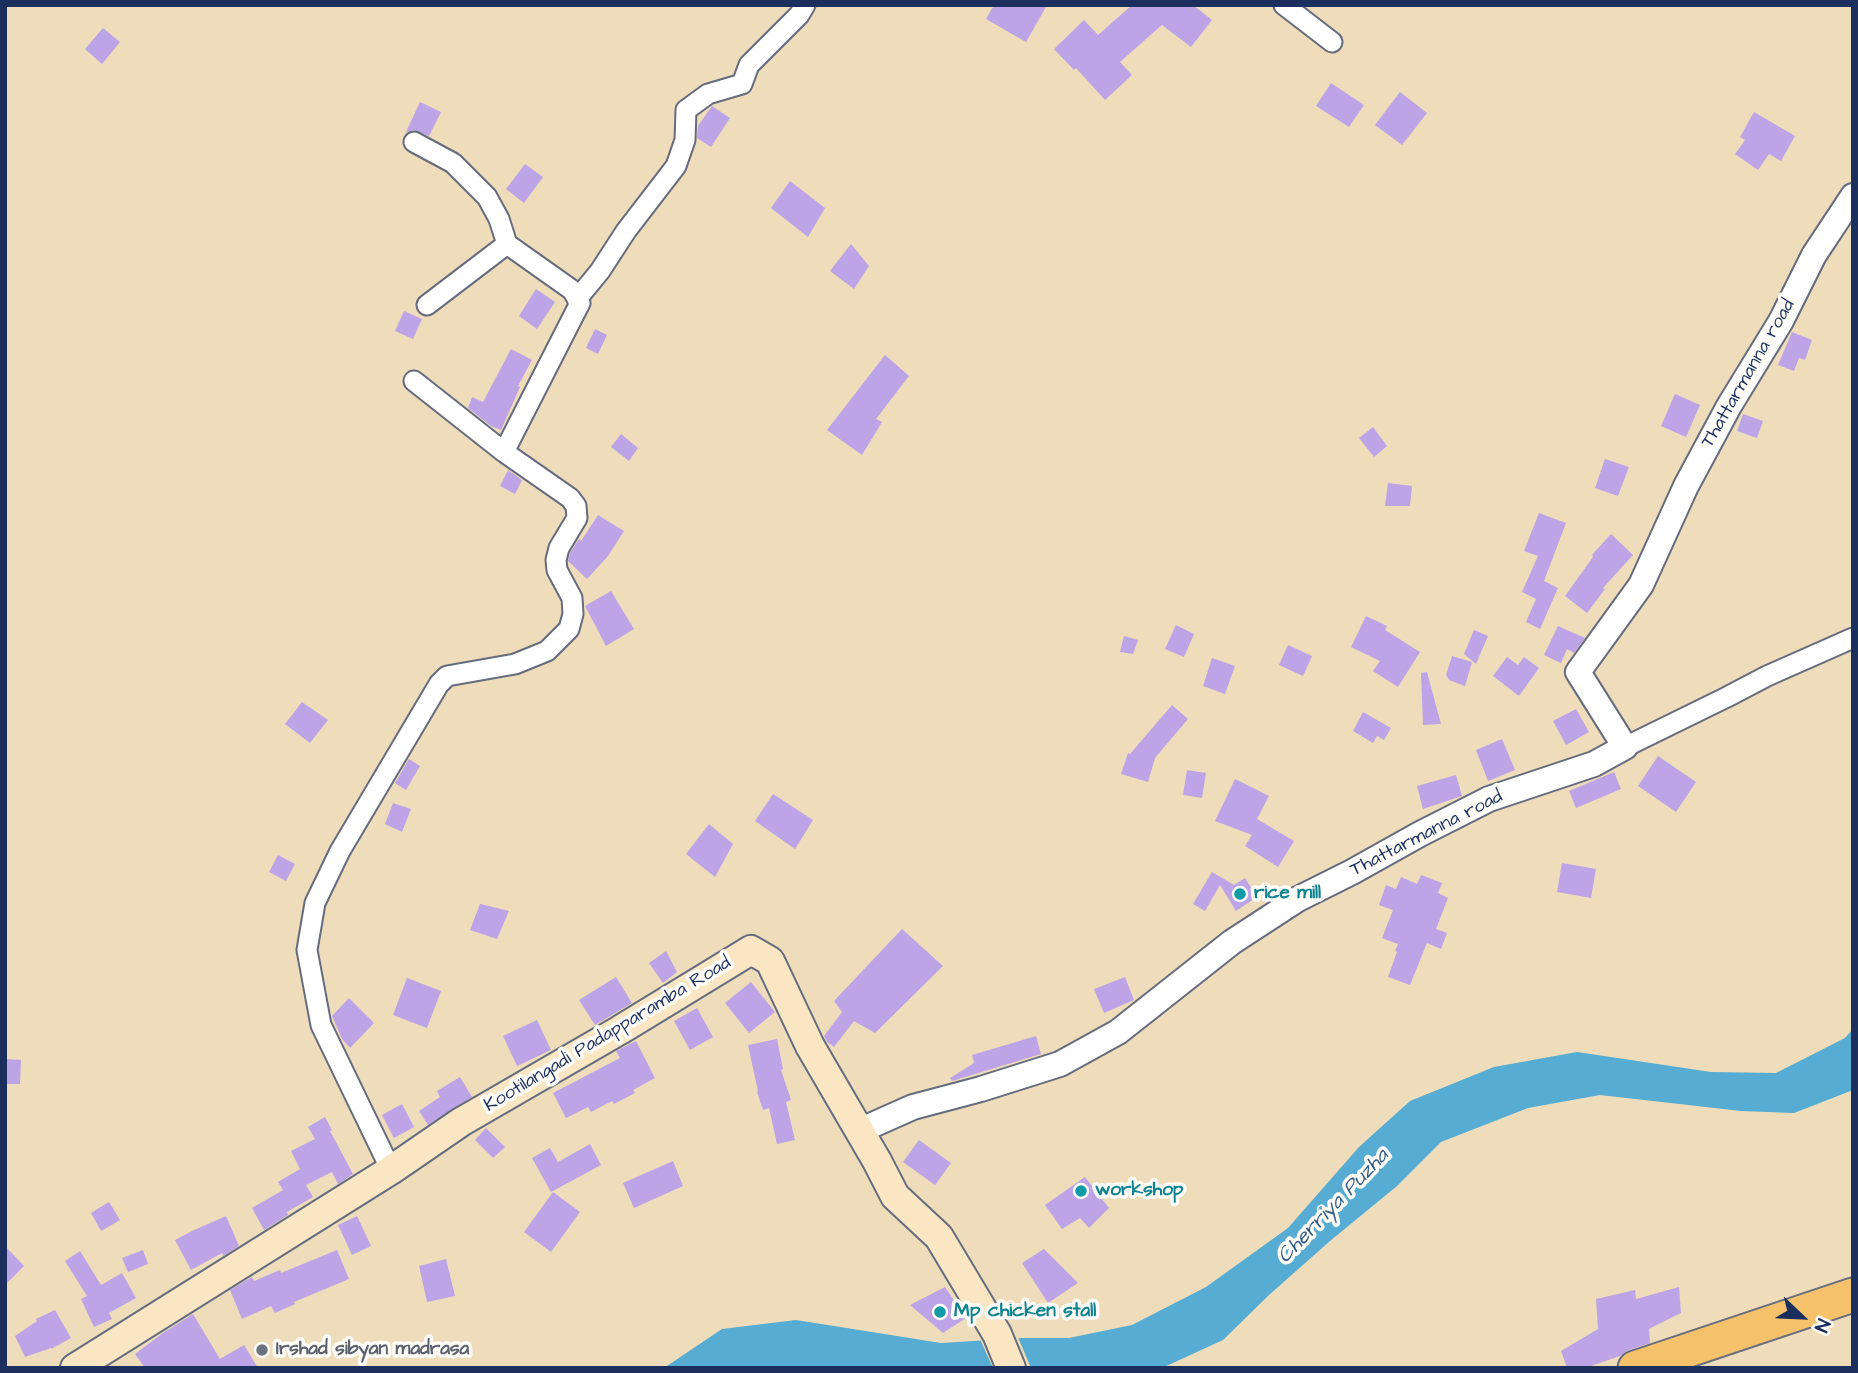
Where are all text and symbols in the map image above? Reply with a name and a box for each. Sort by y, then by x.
street label: Thattarmanna road [1697,296,1801,452]
street label: Thattarmanna road [1347,786,1507,882]
place label: rice mill [1254,883,1321,905]
marker: rice mill [1232,886,1248,902]
street label: Kootilangadi Padapparamba Road [480,952,736,1118]
water label: Cherriya Puzha [1273,1145,1395,1269]
place label: workshop [1095,1180,1183,1202]
marker: workshop [1073,1183,1089,1199]
north arrow [1767,1282,1837,1352]
place label: Mp chicken stall [954,1301,1096,1323]
marker: Mp chicken stall [932,1304,948,1320]
text: N [1807,1315,1837,1336]
place label: Irshad sibyan madrasa [276,1339,469,1361]
marker: Irshad sibyan madrasa [254,1342,270,1358]

